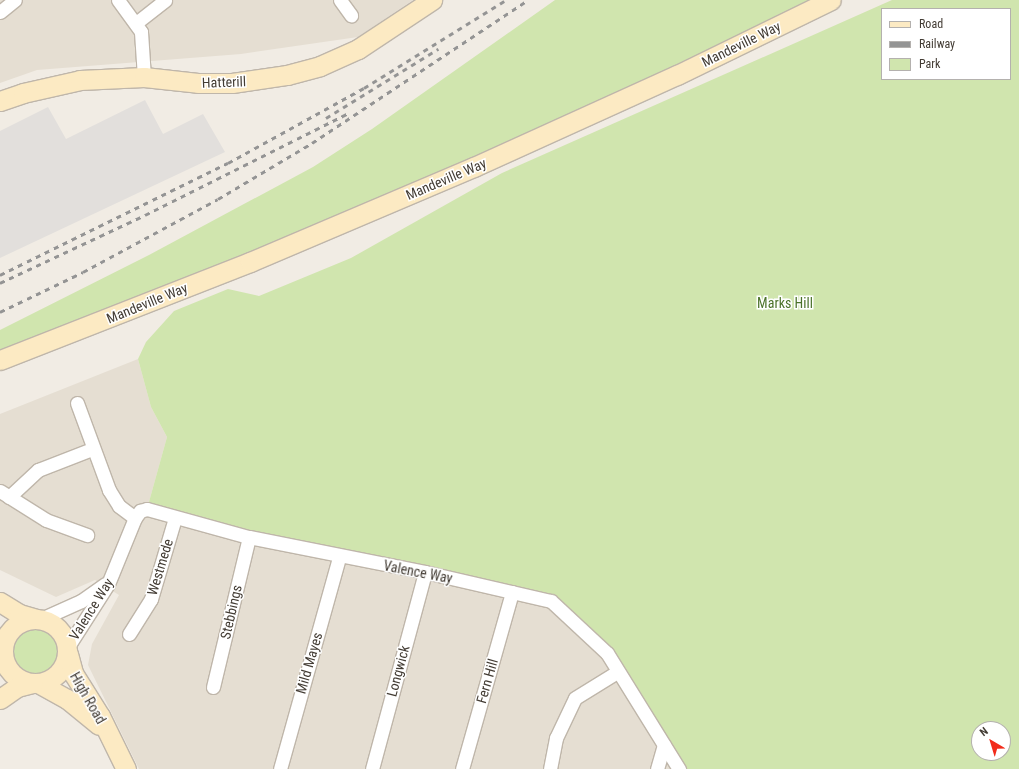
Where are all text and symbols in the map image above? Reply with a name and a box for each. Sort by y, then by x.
legend [881,8,1011,80]
text: Road [919,17,943,31]
street label: Mandeville Way [699,18,783,70]
text: Railway [919,37,955,51]
text: Park [919,57,940,71]
street label: Hatterill [202,73,246,91]
street label: Mandeville Way [403,155,489,203]
street label: Mandeville Way [104,279,190,327]
park label: Marks Hill [757,295,813,311]
street label: Westmede [143,537,177,597]
street label: Valence Way [382,557,454,587]
street label: Valence Way [65,575,117,643]
street label: Stebbings [217,583,245,641]
street label: Mild Mayes [292,630,326,696]
street label: Longwick [383,643,413,699]
street label: Fern Hill [473,657,501,705]
street label: High Road [67,669,109,727]
north arrow [971,721,1011,761]
text: N [977,725,991,739]

